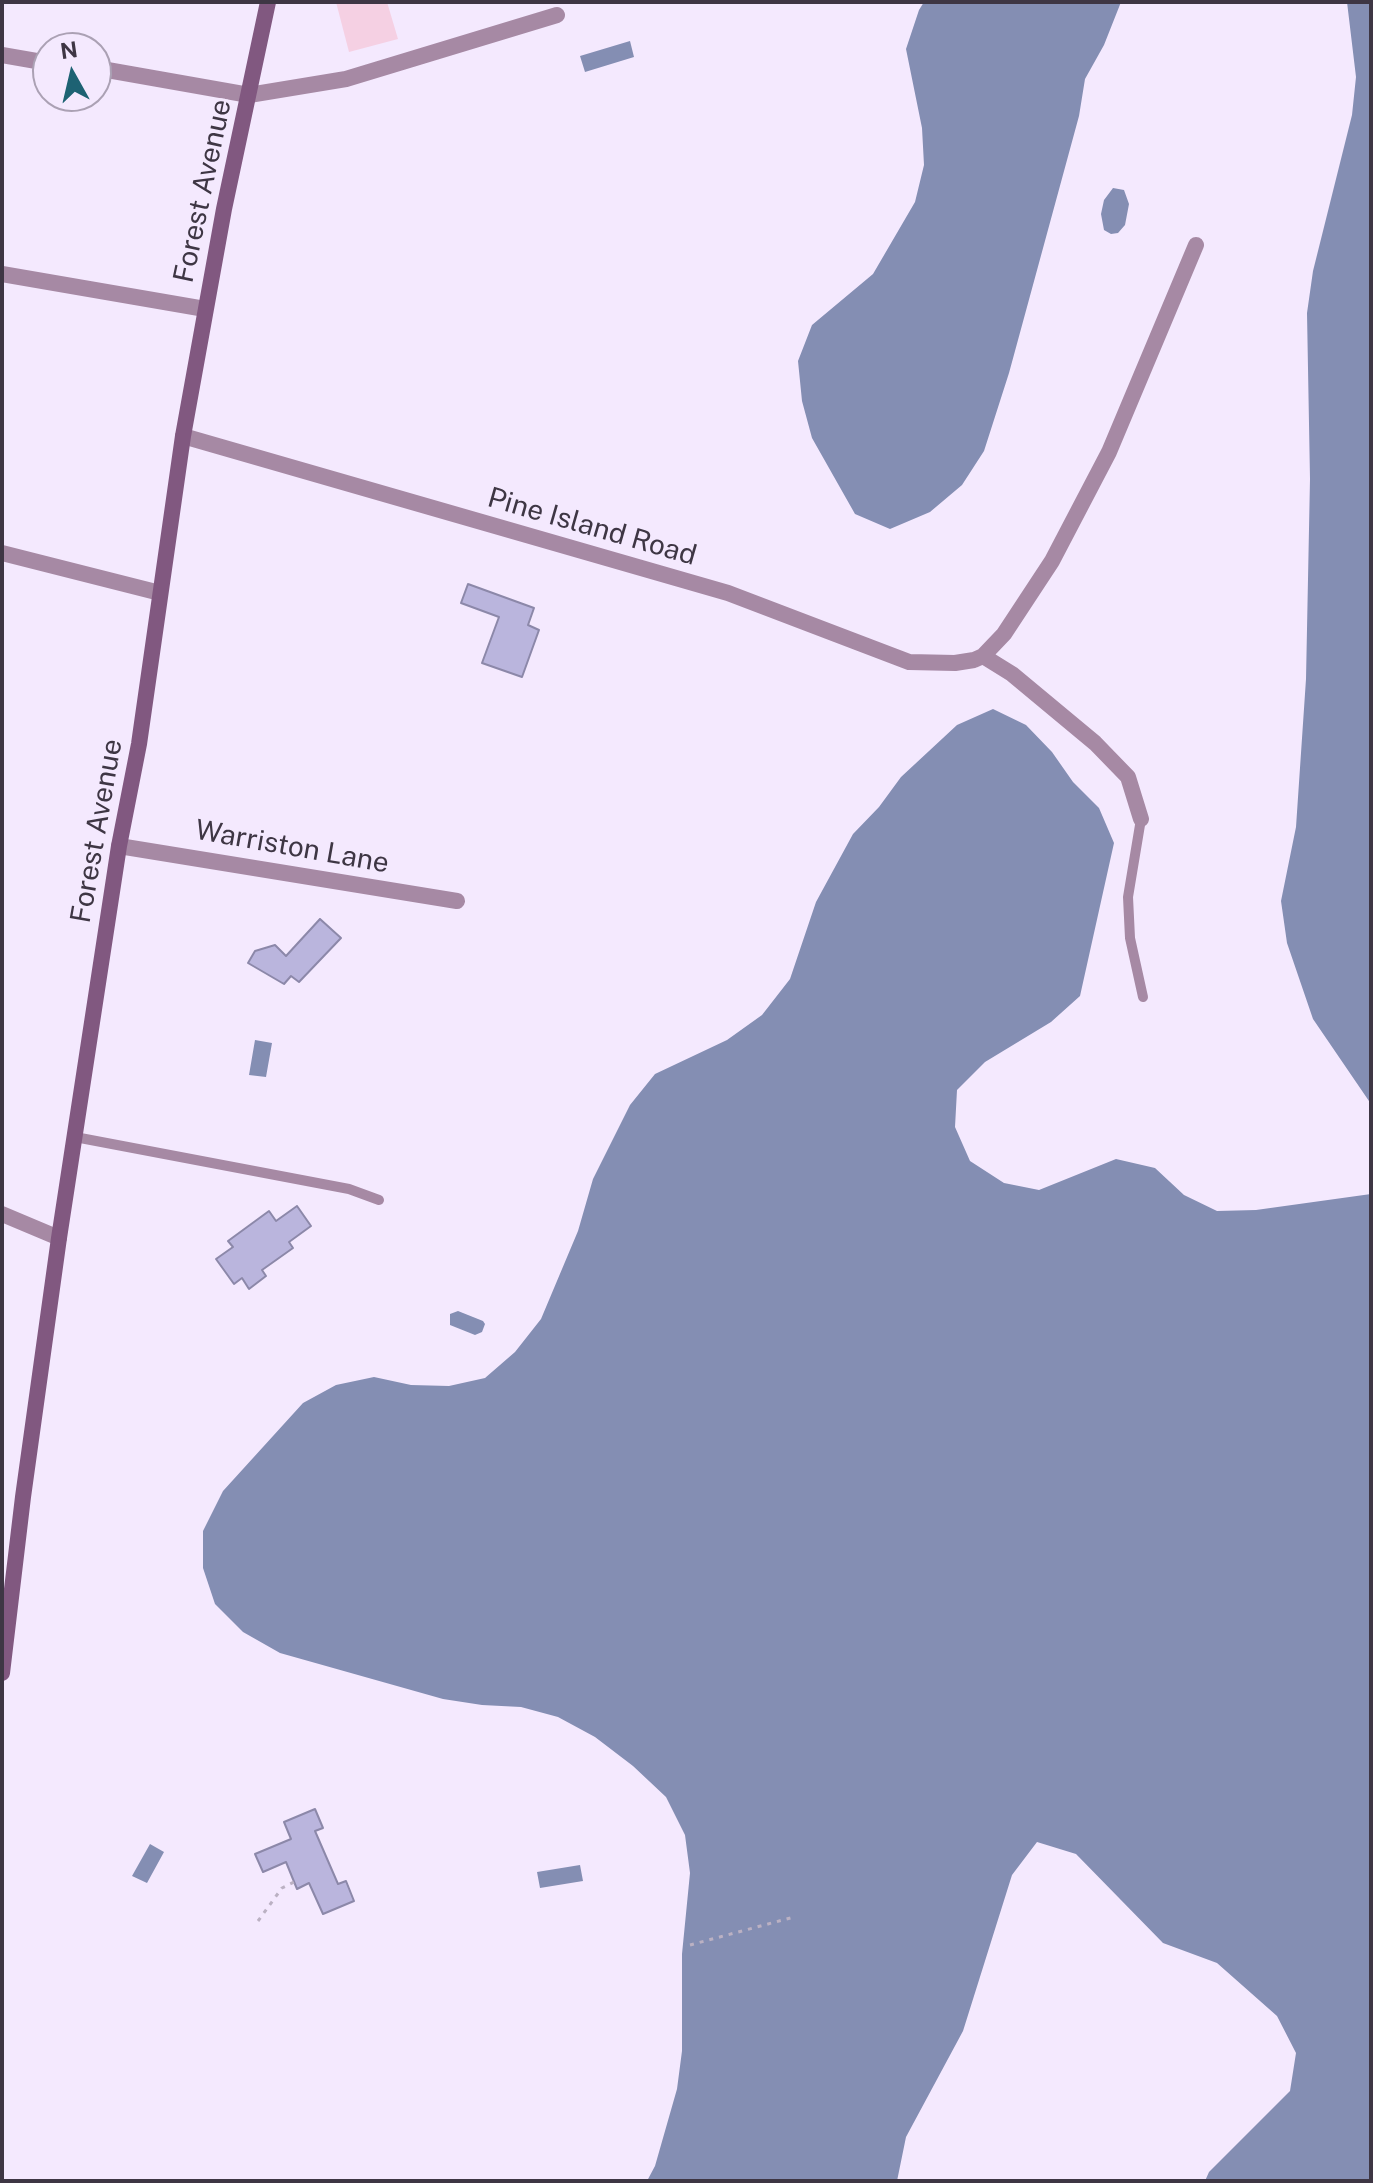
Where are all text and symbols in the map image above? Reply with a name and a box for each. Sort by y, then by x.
north arrow [32,32,112,112]
text: N [59,36,79,64]
street label: Forest Avenue [167,96,239,286]
street label: Pine Island Road [484,481,700,573]
street label: Forest Avenue [64,736,130,926]
street label: Warriston Lane [192,813,392,881]

